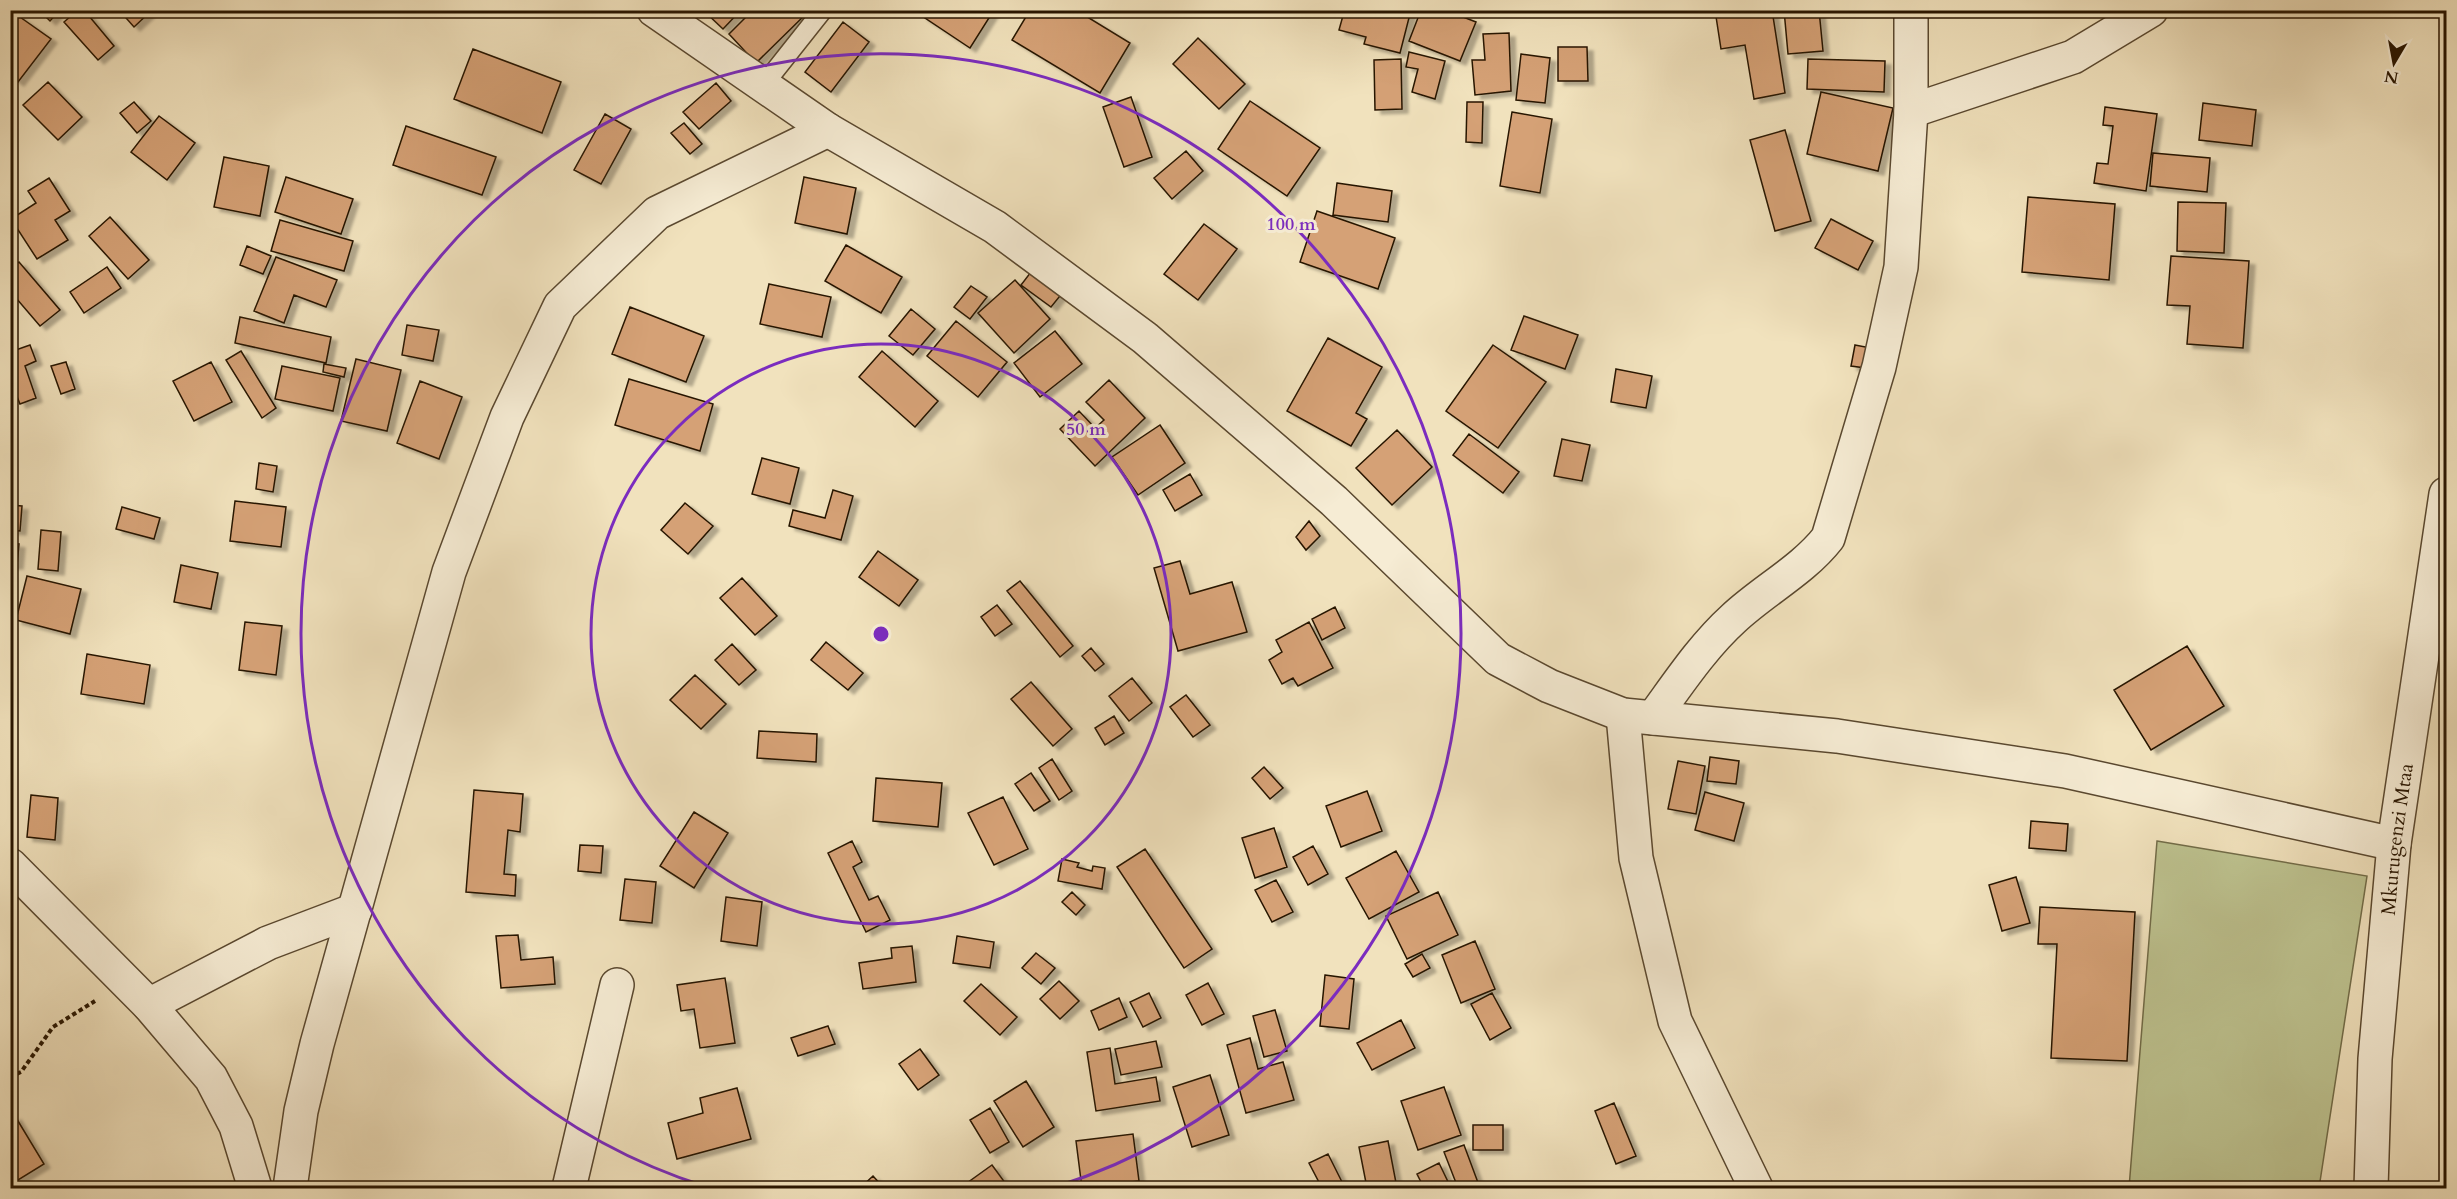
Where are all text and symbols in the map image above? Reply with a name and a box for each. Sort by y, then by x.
north arrow [2364,33,2424,93]
text: N [2383,65,2400,89]
text: 100 m [1266,212,1316,237]
text: 50 m [1066,417,1106,442]
centre of rings [871,624,891,644]
street label: Mkurugenzi Mtaa [2374,761,2419,916]

